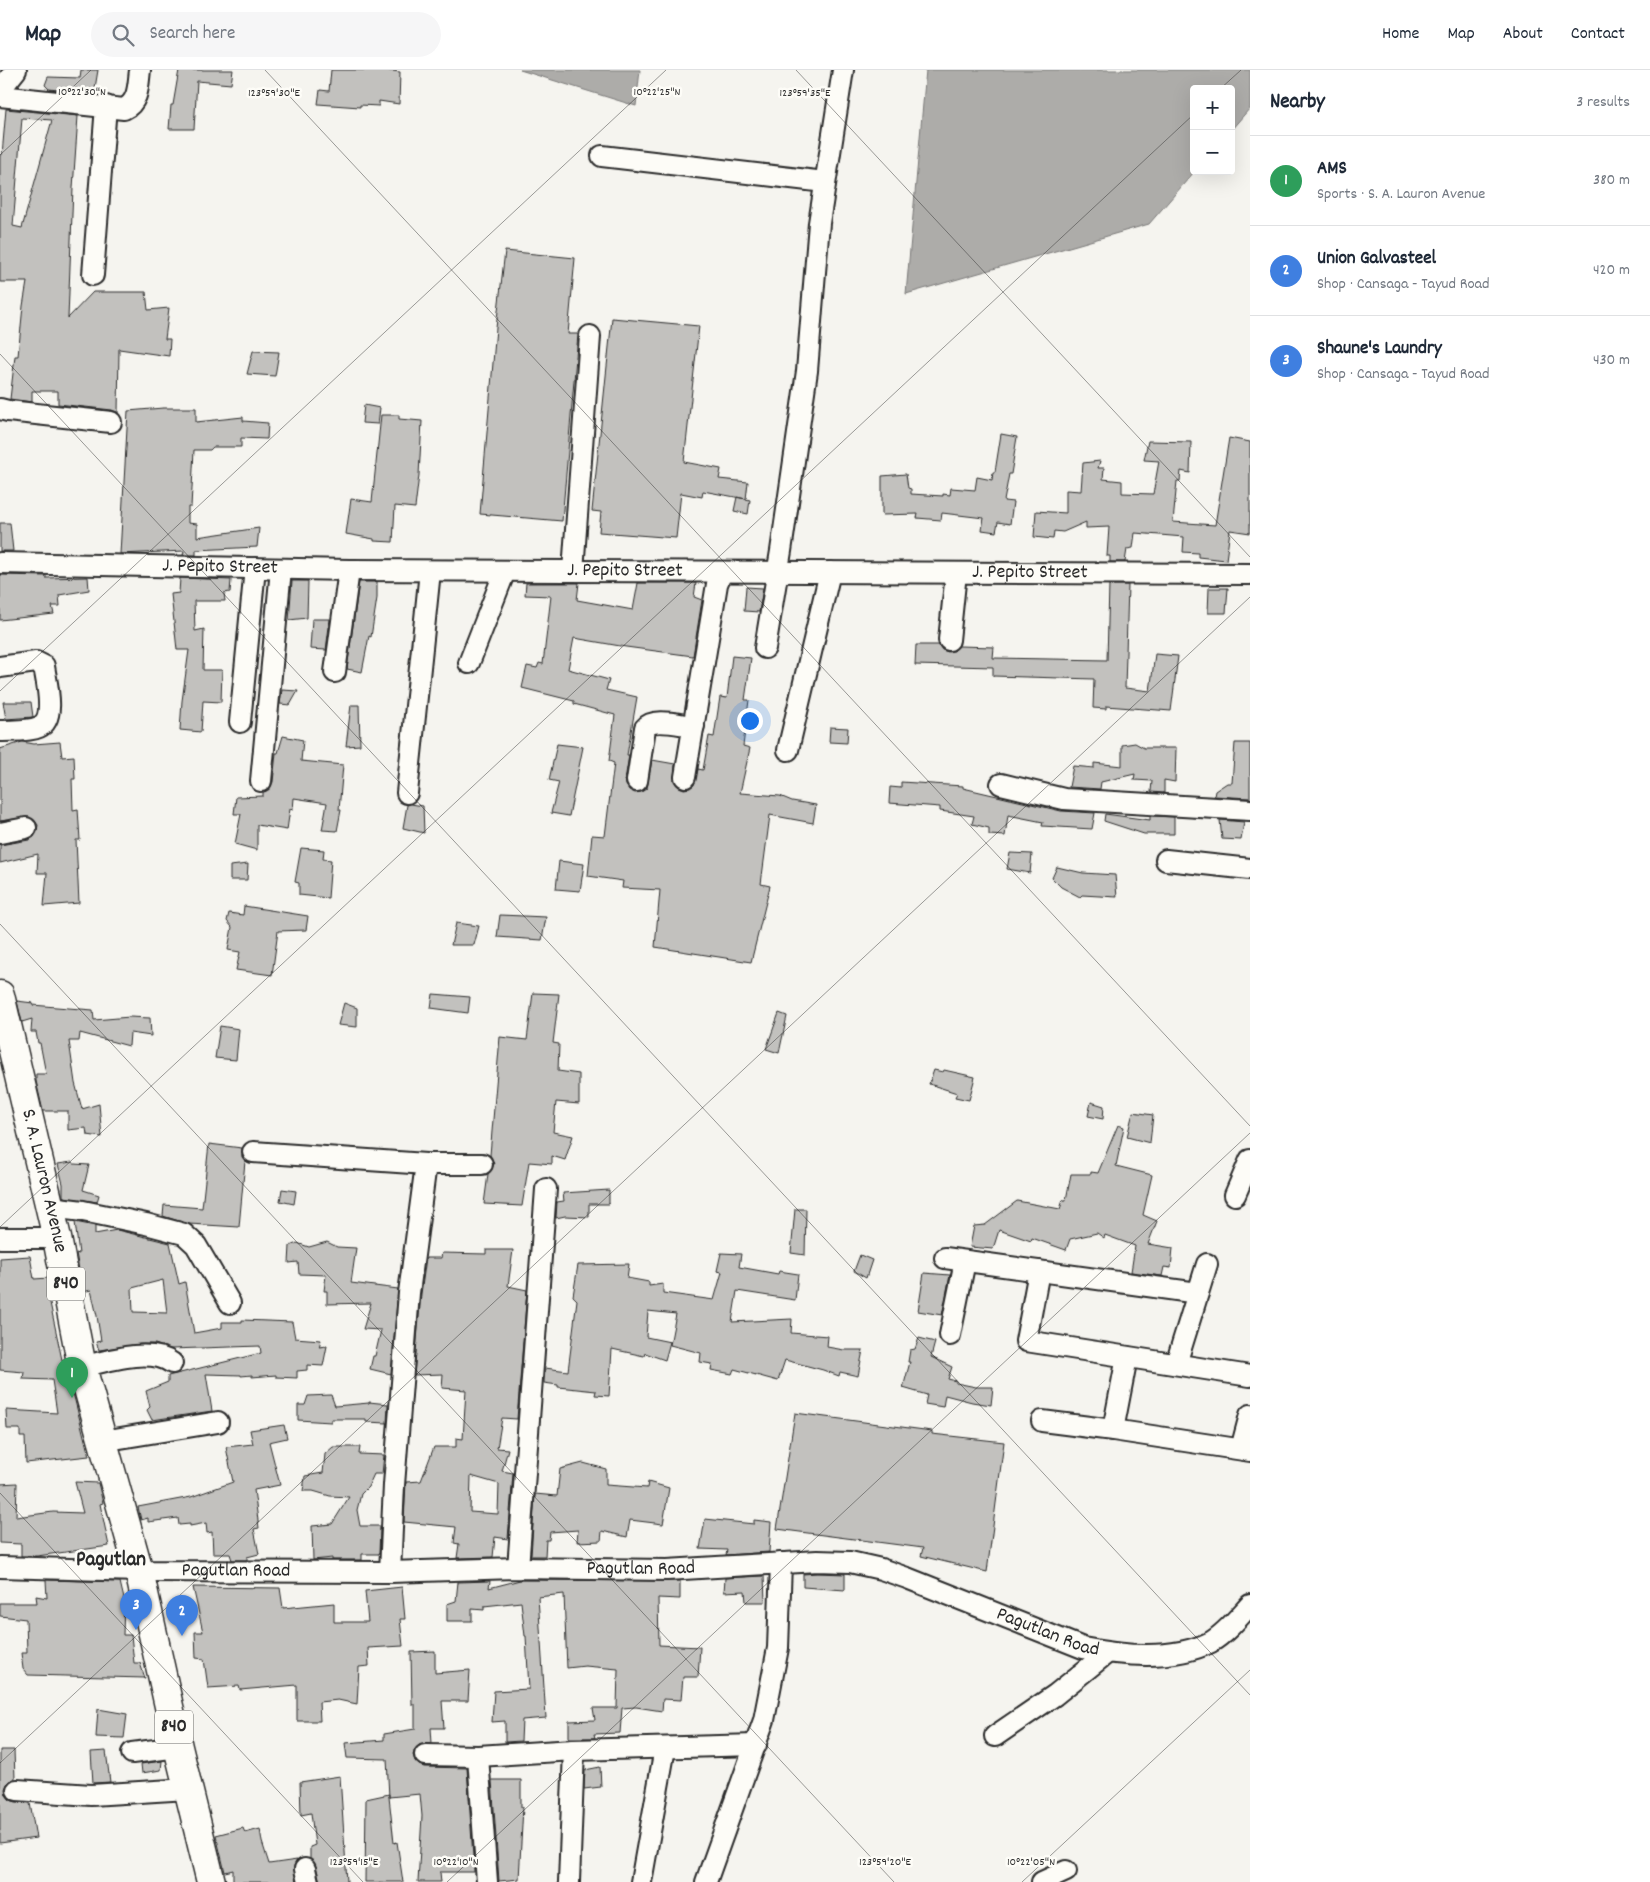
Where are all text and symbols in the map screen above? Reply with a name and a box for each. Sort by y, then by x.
search box [91,12,441,57]
text: Map [25,18,61,52]
icon: search [109,21,137,49]
text: Search here [149,21,235,48]
text: Home [1382,22,1419,47]
text: Map [1447,22,1475,47]
text: About [1503,22,1543,47]
text: Contact [1571,22,1625,47]
text: 10°22'30"N [58,84,106,101]
text: 10°22'25"N [634,84,681,101]
text: 123°59'30"E [248,85,301,102]
text: 123°59'35"E [779,85,831,102]
map controls [1190,85,1235,175]
button: + [1190,85,1235,130]
text: Nearby [1270,88,1325,118]
text: 3 results [1576,91,1630,114]
button: − [1190,130,1235,175]
text: AMS [1317,156,1347,183]
text: 1 [1284,169,1288,192]
text: 380 m [1593,169,1630,192]
text: Sports · S. A. Lauron Avenue [1317,183,1485,206]
text: Union Galvasteel [1317,246,1436,273]
text: 2 [1283,259,1290,282]
text: 420 m [1593,259,1630,282]
text: Shop · Cansaga - Tayud Road [1317,273,1490,296]
text: Shaune's Laundry [1317,336,1442,363]
text: 3 [1282,349,1290,372]
text: 430 m [1593,349,1630,372]
text: Shop · Cansaga - Tayud Road [1317,363,1490,386]
street label: J. Pepito Street [162,552,278,583]
street label: J. Pepito Street [567,557,683,585]
street label: J. Pepito Street [972,559,1088,587]
your location [737,708,763,734]
street label: S. A. Lauron Avenue [13,1106,74,1255]
road number: 840 [47,1268,85,1300]
pin: 1 [56,1357,88,1398]
district label: Pagutlan [76,1546,146,1576]
street label: Pagutlan Road [586,1554,696,1584]
street label: Pagutlan Road [182,1557,290,1586]
pin: 3 [120,1589,152,1630]
pin: 2 [166,1595,198,1636]
street label: Pagutlan Road [992,1601,1101,1665]
road number: 840 [155,1710,193,1744]
text: 123°59'15"E [330,1854,379,1871]
text: 10°22'10"N [433,1854,479,1871]
text: 123°59'20"E [859,1854,912,1871]
text: 10°22'05"N [1007,1854,1055,1871]

